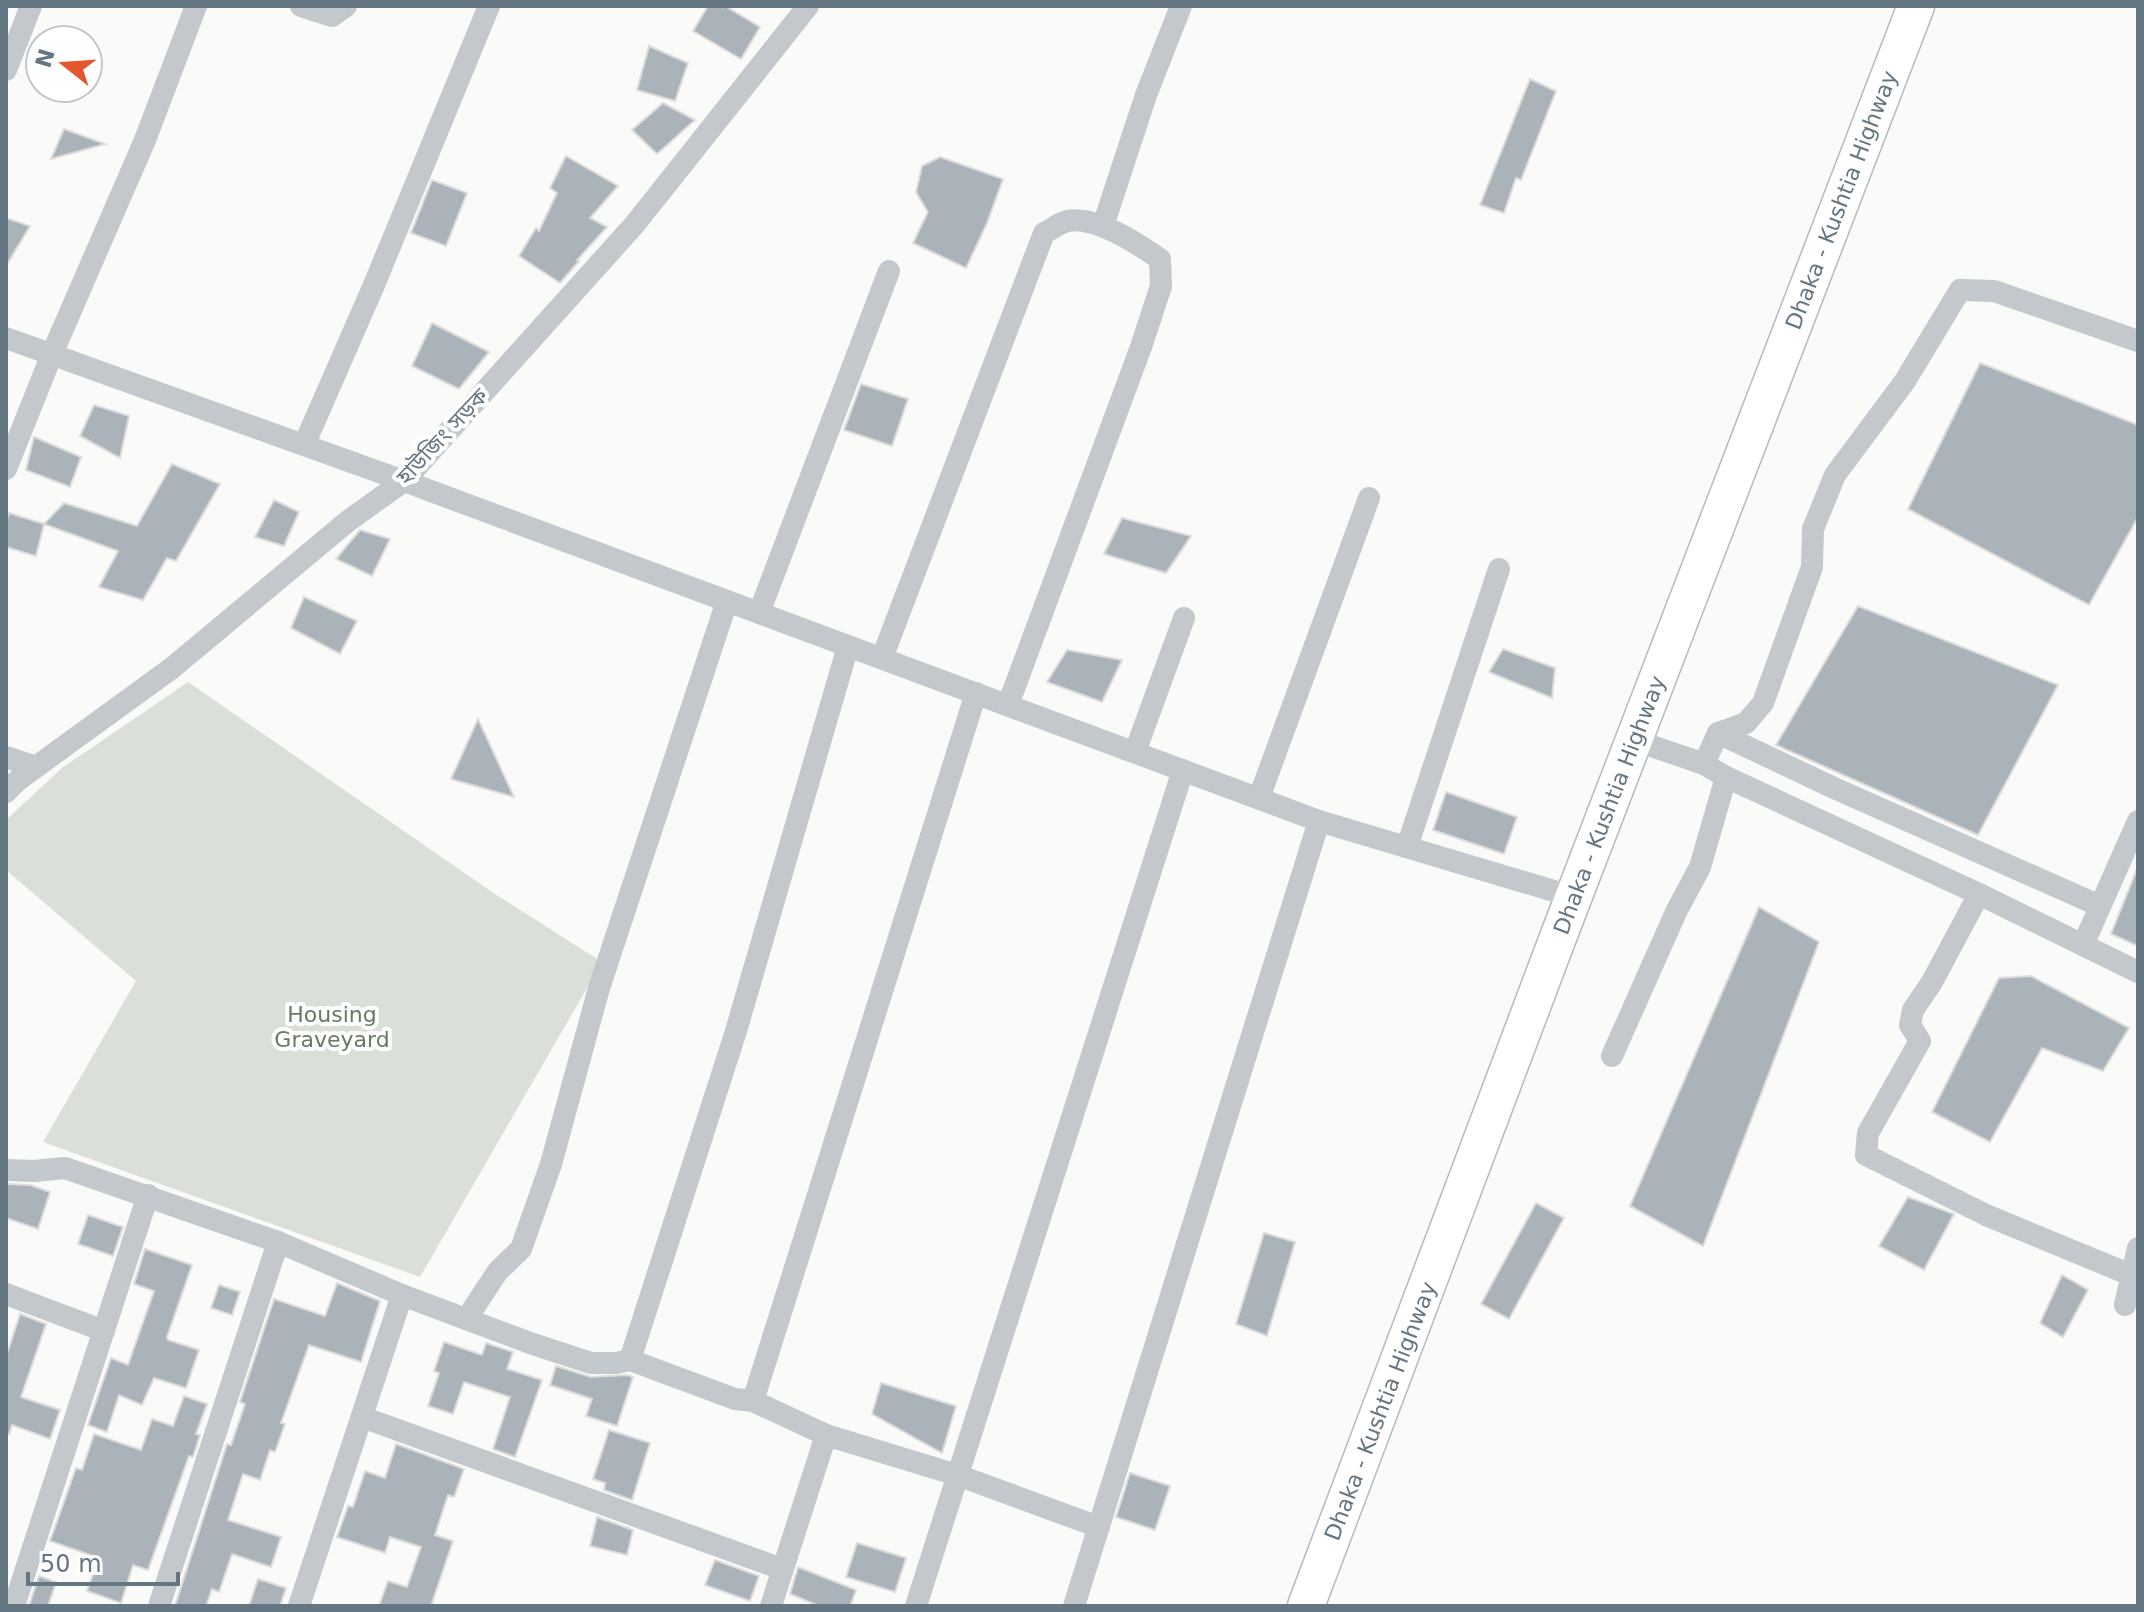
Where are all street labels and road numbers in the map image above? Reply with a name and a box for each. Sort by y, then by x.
street label: Dhaka - Kushtia Highway [1781,67,1902,333]
street label: হাউজিং সড়ক [391,383,493,490]
street label: Dhaka - Kushtia Highway [1549,672,1670,938]
street label: Dhaka - Kushtia Highway [1320,1278,1441,1544]

